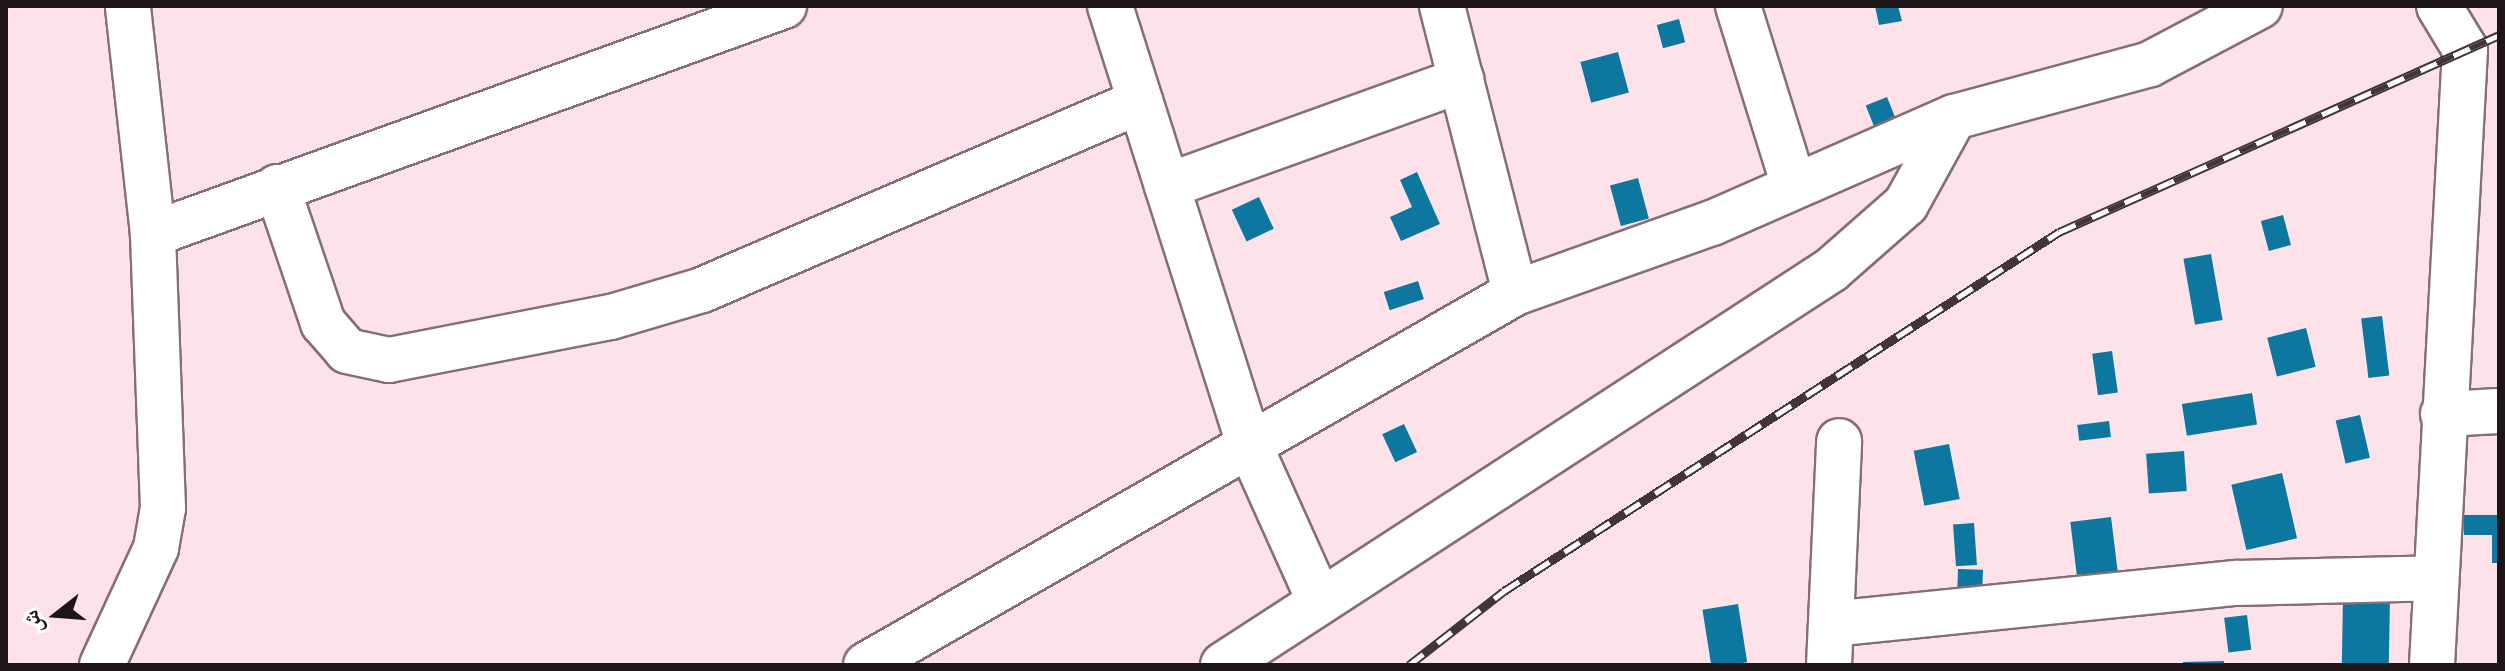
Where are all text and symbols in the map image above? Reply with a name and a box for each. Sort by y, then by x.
north arrow [16,575,96,655]
text: ش [15,606,51,638]

